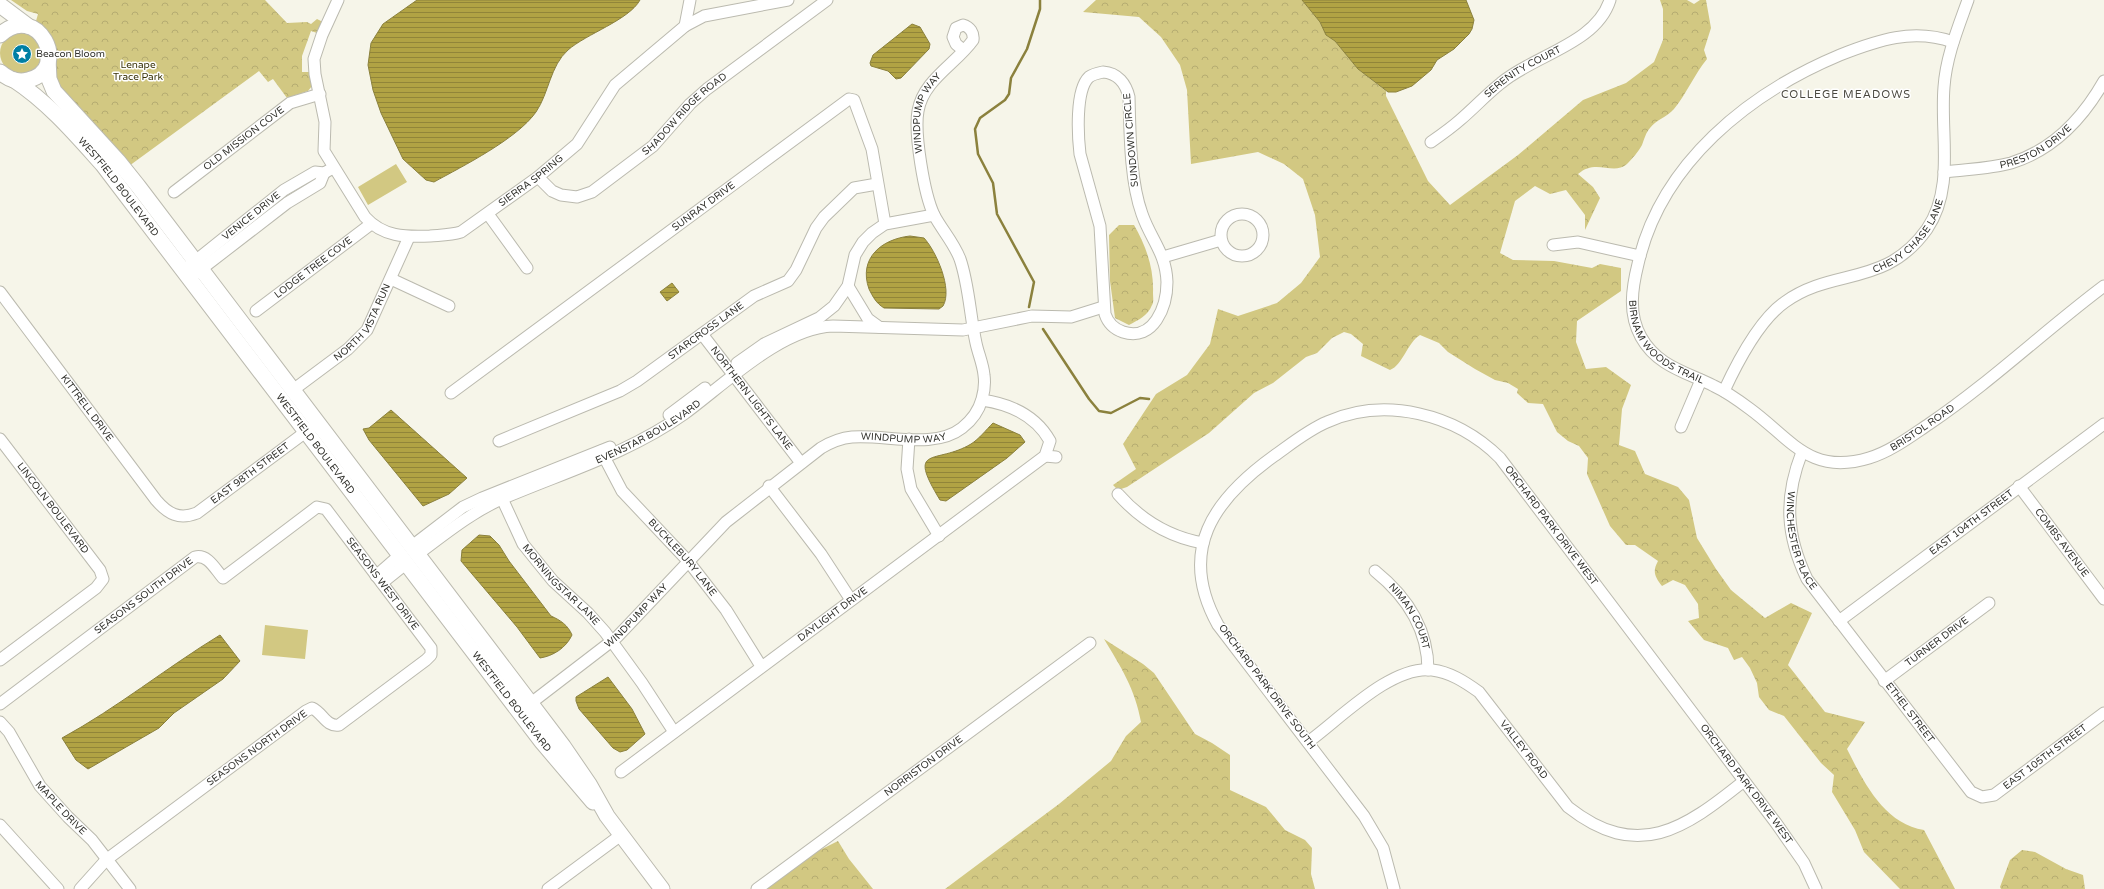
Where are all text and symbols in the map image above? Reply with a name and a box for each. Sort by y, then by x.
place icon: Beacon Bloom [11,43,33,65]
street label: SERENITY COURT [1482,44,1563,100]
place label: Beacon Bloom [36,48,105,60]
park label: Lenape Trace Park [113,59,163,83]
street label: SHADOW RIDGE ROAD [640,70,729,158]
street label: WINDPUMP WAY [911,70,944,154]
district label: COLLEGE MEADOWS [1781,88,1911,101]
street label: SUNDOWN CIRCLE [1121,93,1141,187]
street label: OLD MISSION COVE [201,104,287,173]
street label: PRESTON DRIVE [1999,122,2074,171]
street label: WESTFIELD BOULEVARD [75,135,161,239]
street label: SIERRA SPRING [496,152,566,209]
street label: SUNRAY DRIVE [670,179,738,234]
street label: VENICE DRIVE [220,189,283,243]
street label: CHEVY CHASE LANE [1871,198,1946,276]
street label: LODGE TREE COVE [272,234,355,301]
street label: NORTH VISTA RUN [331,282,393,364]
street label: STARCROSS LANE [666,299,746,362]
street label: BIRNAM WOODS TRAIL [1626,300,1706,387]
street label: NORTHERN LIGHTS LANE [708,344,795,452]
street label: KITTRELL DRIVE [58,372,116,444]
street label: WESTFIELD BOULEVARD [273,391,357,497]
street label: EVENSTAR BOULEVARD [594,397,703,466]
street label: BRISTOL ROAD [1888,402,1957,454]
street label: WINDPUMP WAY [861,430,948,446]
street label: EAST 98TH STREET [208,440,292,507]
street label: LINCOLN BOULEVARD [14,460,91,556]
street label: ORCHARD PARK DRIVE WEST [1502,463,1600,588]
street label: EAST 104TH STREET [1927,488,2016,558]
street label: WINCHESTER PLACE [1784,490,1819,592]
street label: COMBS AVENUE [2032,506,2091,579]
street label: BUCKLEBURY LANE [645,516,719,599]
street label: SEASONS WEST DRIVE [344,535,421,632]
street label: MORNINGSTAR LANE [520,542,602,628]
street label: SEASONS SOUTH DRIVE [92,555,195,637]
street label: WINDPUMP WAY [602,581,671,650]
street label: NIMAN COURT [1386,581,1432,650]
street label: DAYLIGHT DRIVE [795,584,870,644]
street label: TURNER DRIVE [1903,614,1971,669]
street label: ORCHARD PARK DRIVE SOUTH [1216,622,1318,752]
street label: WESTFIELD BOULEVARD [469,649,554,754]
street label: ETHEL STREET [1883,680,1937,745]
street label: SEASONS NORTH DRIVE [204,707,310,789]
street label: VALLEY ROAD [1497,718,1550,781]
street label: ORCHARD PARK DRIVE WEST [1697,722,1795,846]
street label: EAST 105TH STREET [2001,722,2089,792]
street label: NORRISTON DRIVE [882,733,965,799]
street label: MAPLE DRIVE [33,779,89,837]

